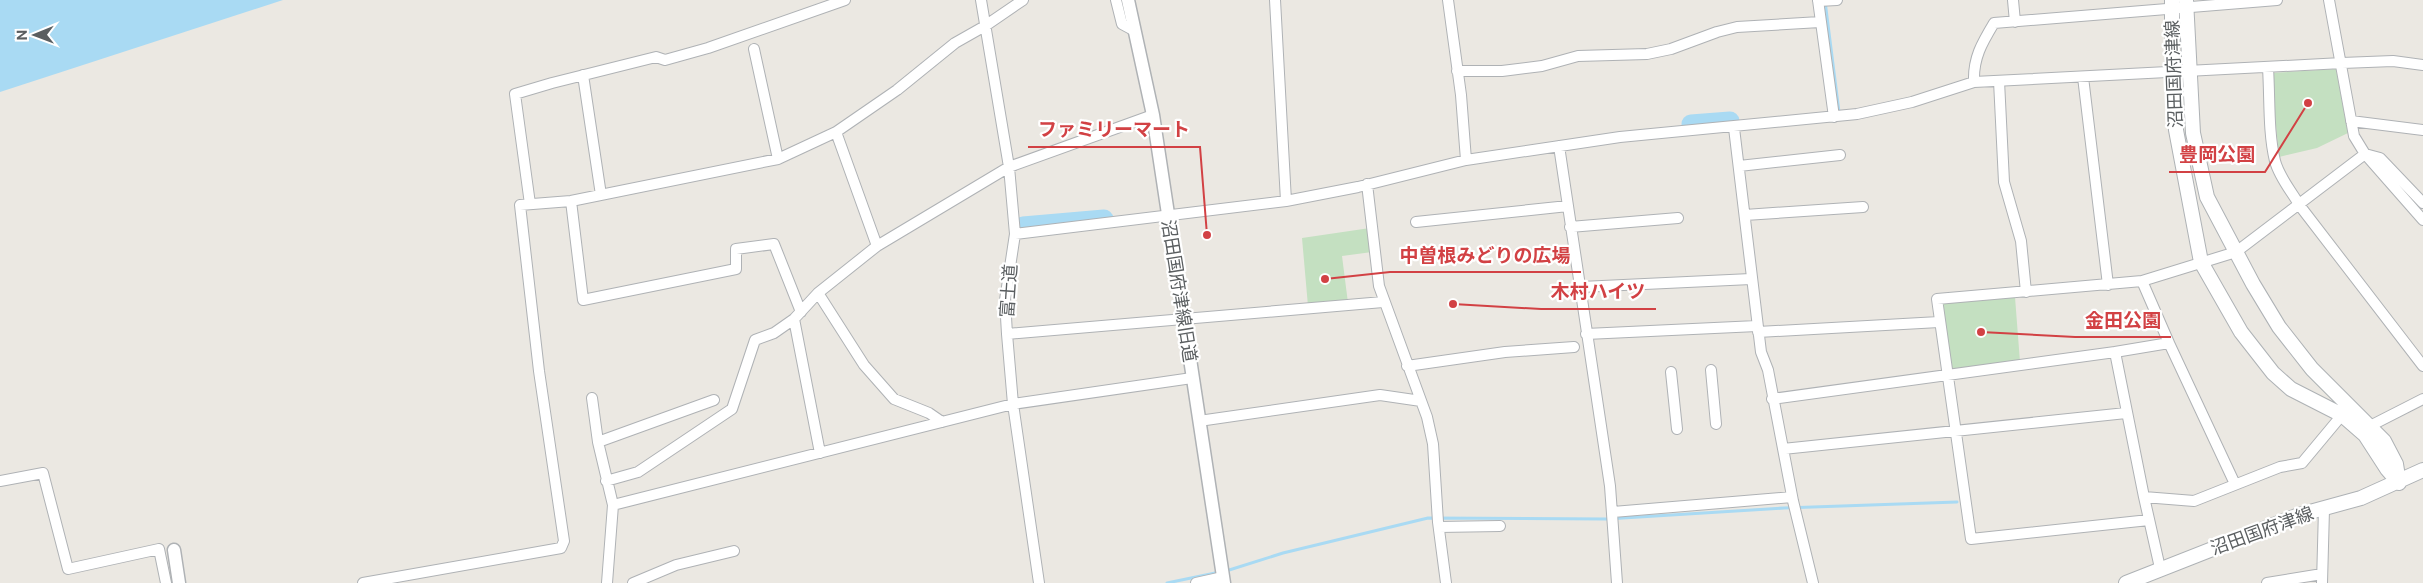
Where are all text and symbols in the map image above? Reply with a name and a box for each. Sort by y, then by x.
north arrow [10,10,60,60]
street label: 沼田国府津線 [2161,20,2186,128]
text: N [14,30,30,41]
callout: ファミリーマート [1028,113,1200,147]
text: ファミリーマート [1038,118,1190,140]
callout: 豊岡公園 [2169,138,2265,172]
text: 豊岡公園 [2179,143,2255,165]
street label: 沼田国府津線旧道 [1158,218,1201,364]
callout: 中曽根みどりの広場 [1390,238,1581,272]
text: 中曽根みどりの広場 [1399,244,1571,266]
street label: 富士道 [996,263,1021,319]
callout: 木村ハイツ [1541,275,1656,309]
text: 木村ハイツ [1551,280,1645,302]
callout: 金田公園 [2075,303,2171,337]
text: 金田公園 [2085,309,2161,331]
street label: 沼田国府津線 [2207,502,2316,559]

